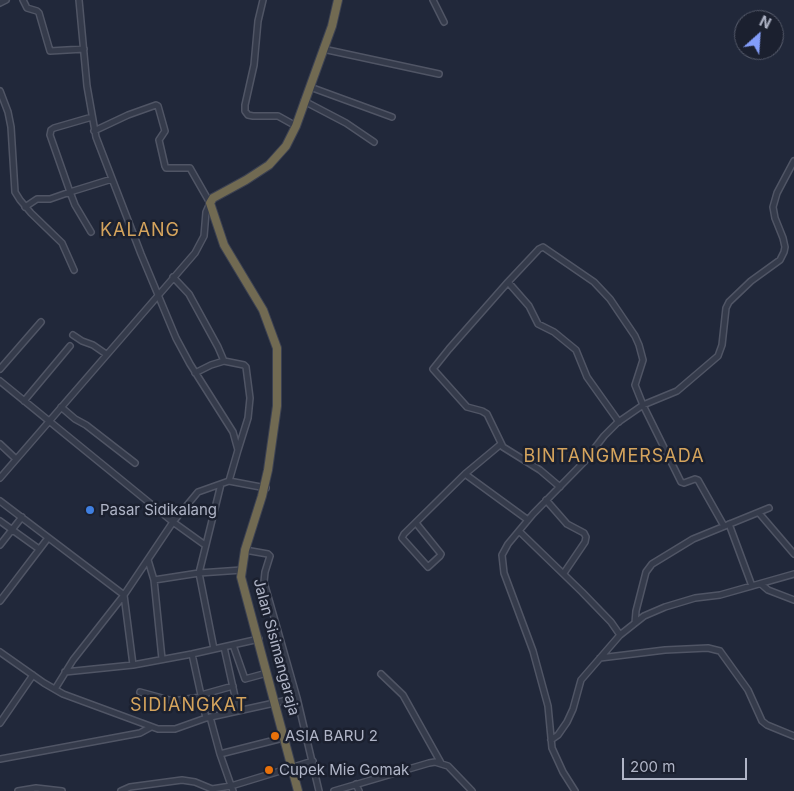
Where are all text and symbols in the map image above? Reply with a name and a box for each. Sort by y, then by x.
north arrow [734,10,784,60]
text: N [757,12,774,32]
district label: KALANG [99,220,181,242]
district label: BINTANGMERSADA [522,446,706,468]
place label: Pasar Sidikalang [100,501,217,519]
marker: Pasar Sidikalang [84,504,96,516]
street label: Jalan Sisimangaraja [249,577,303,717]
district label: SIDIANGKAT [129,695,249,717]
place label: ASIA BARU 2 [285,727,378,745]
marker: ASIA BARU 2 [269,730,281,742]
scale bar [624,748,749,780]
text: 200 m [630,757,675,776]
place label: Cupek Mie Gomak [279,761,409,779]
marker: Cupek Mie Gomak [263,764,275,776]

